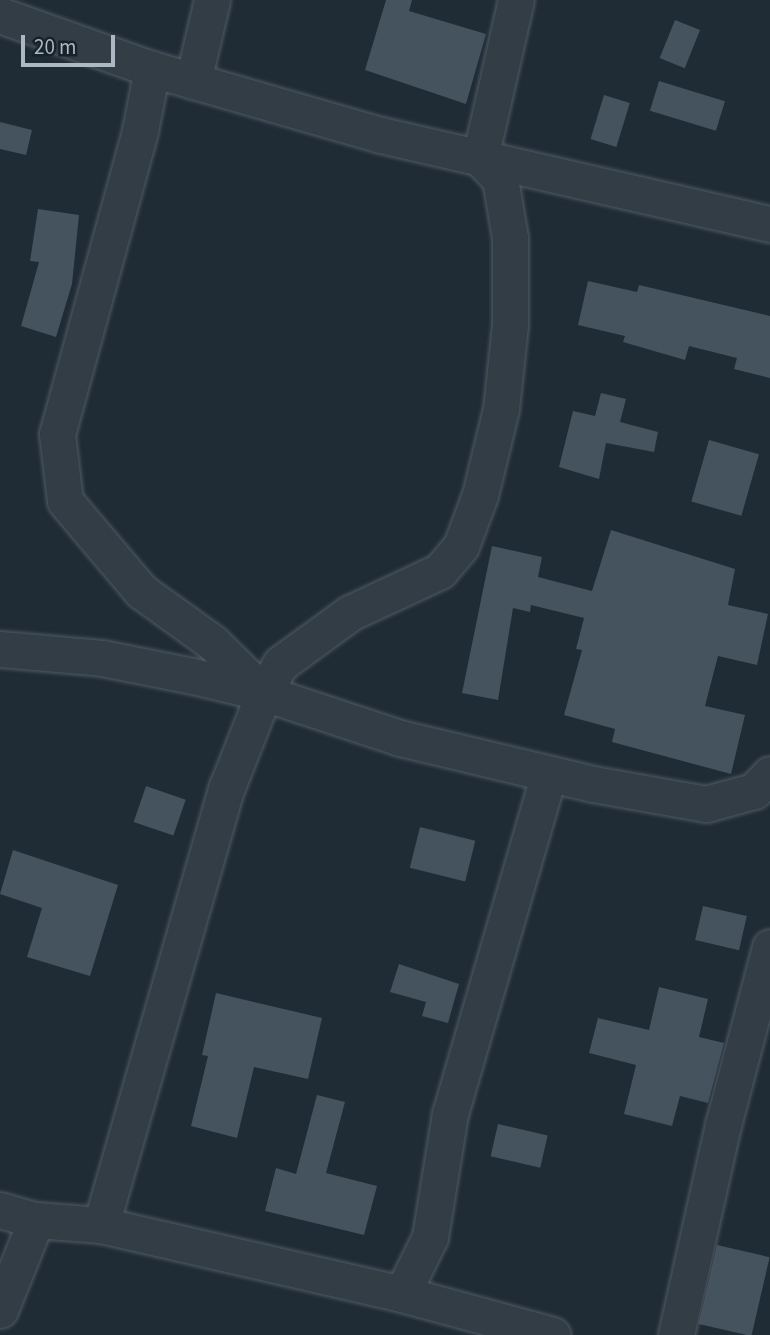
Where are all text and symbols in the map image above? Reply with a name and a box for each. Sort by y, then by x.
scale bar [24,21,119,65]
text: 20 m [34,32,76,62]

